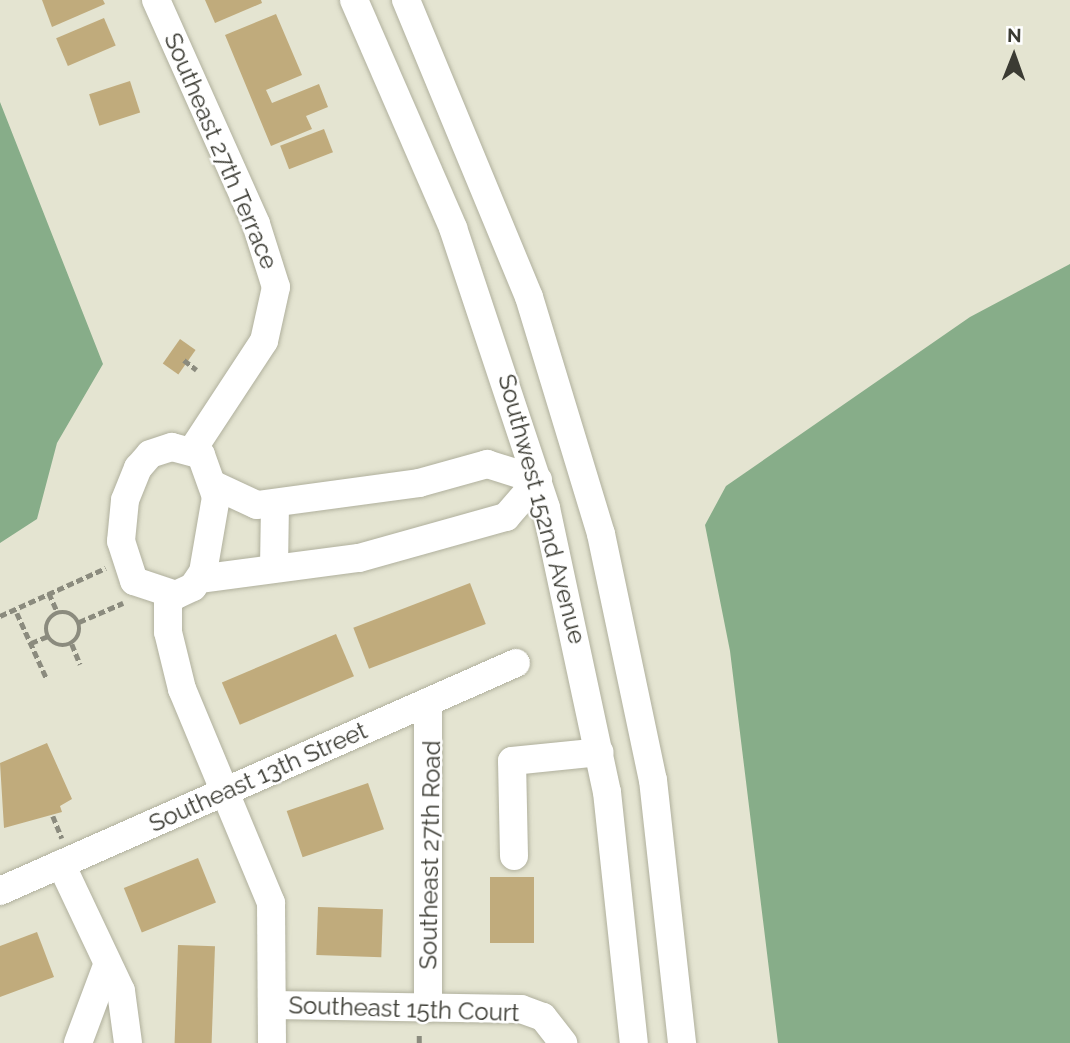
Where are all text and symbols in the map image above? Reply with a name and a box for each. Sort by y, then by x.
north arrow [979,21,1049,91]
text: N [1007,24,1022,46]
street label: Southeast 27th Terrace [158,28,284,274]
street label: Southwest 152nd Avenue [492,371,592,647]
street label: Southeast 13th Street [144,716,372,838]
street label: Southeast 27th Road [414,740,446,970]
street label: Southeast 15th Court [288,991,520,1027]

